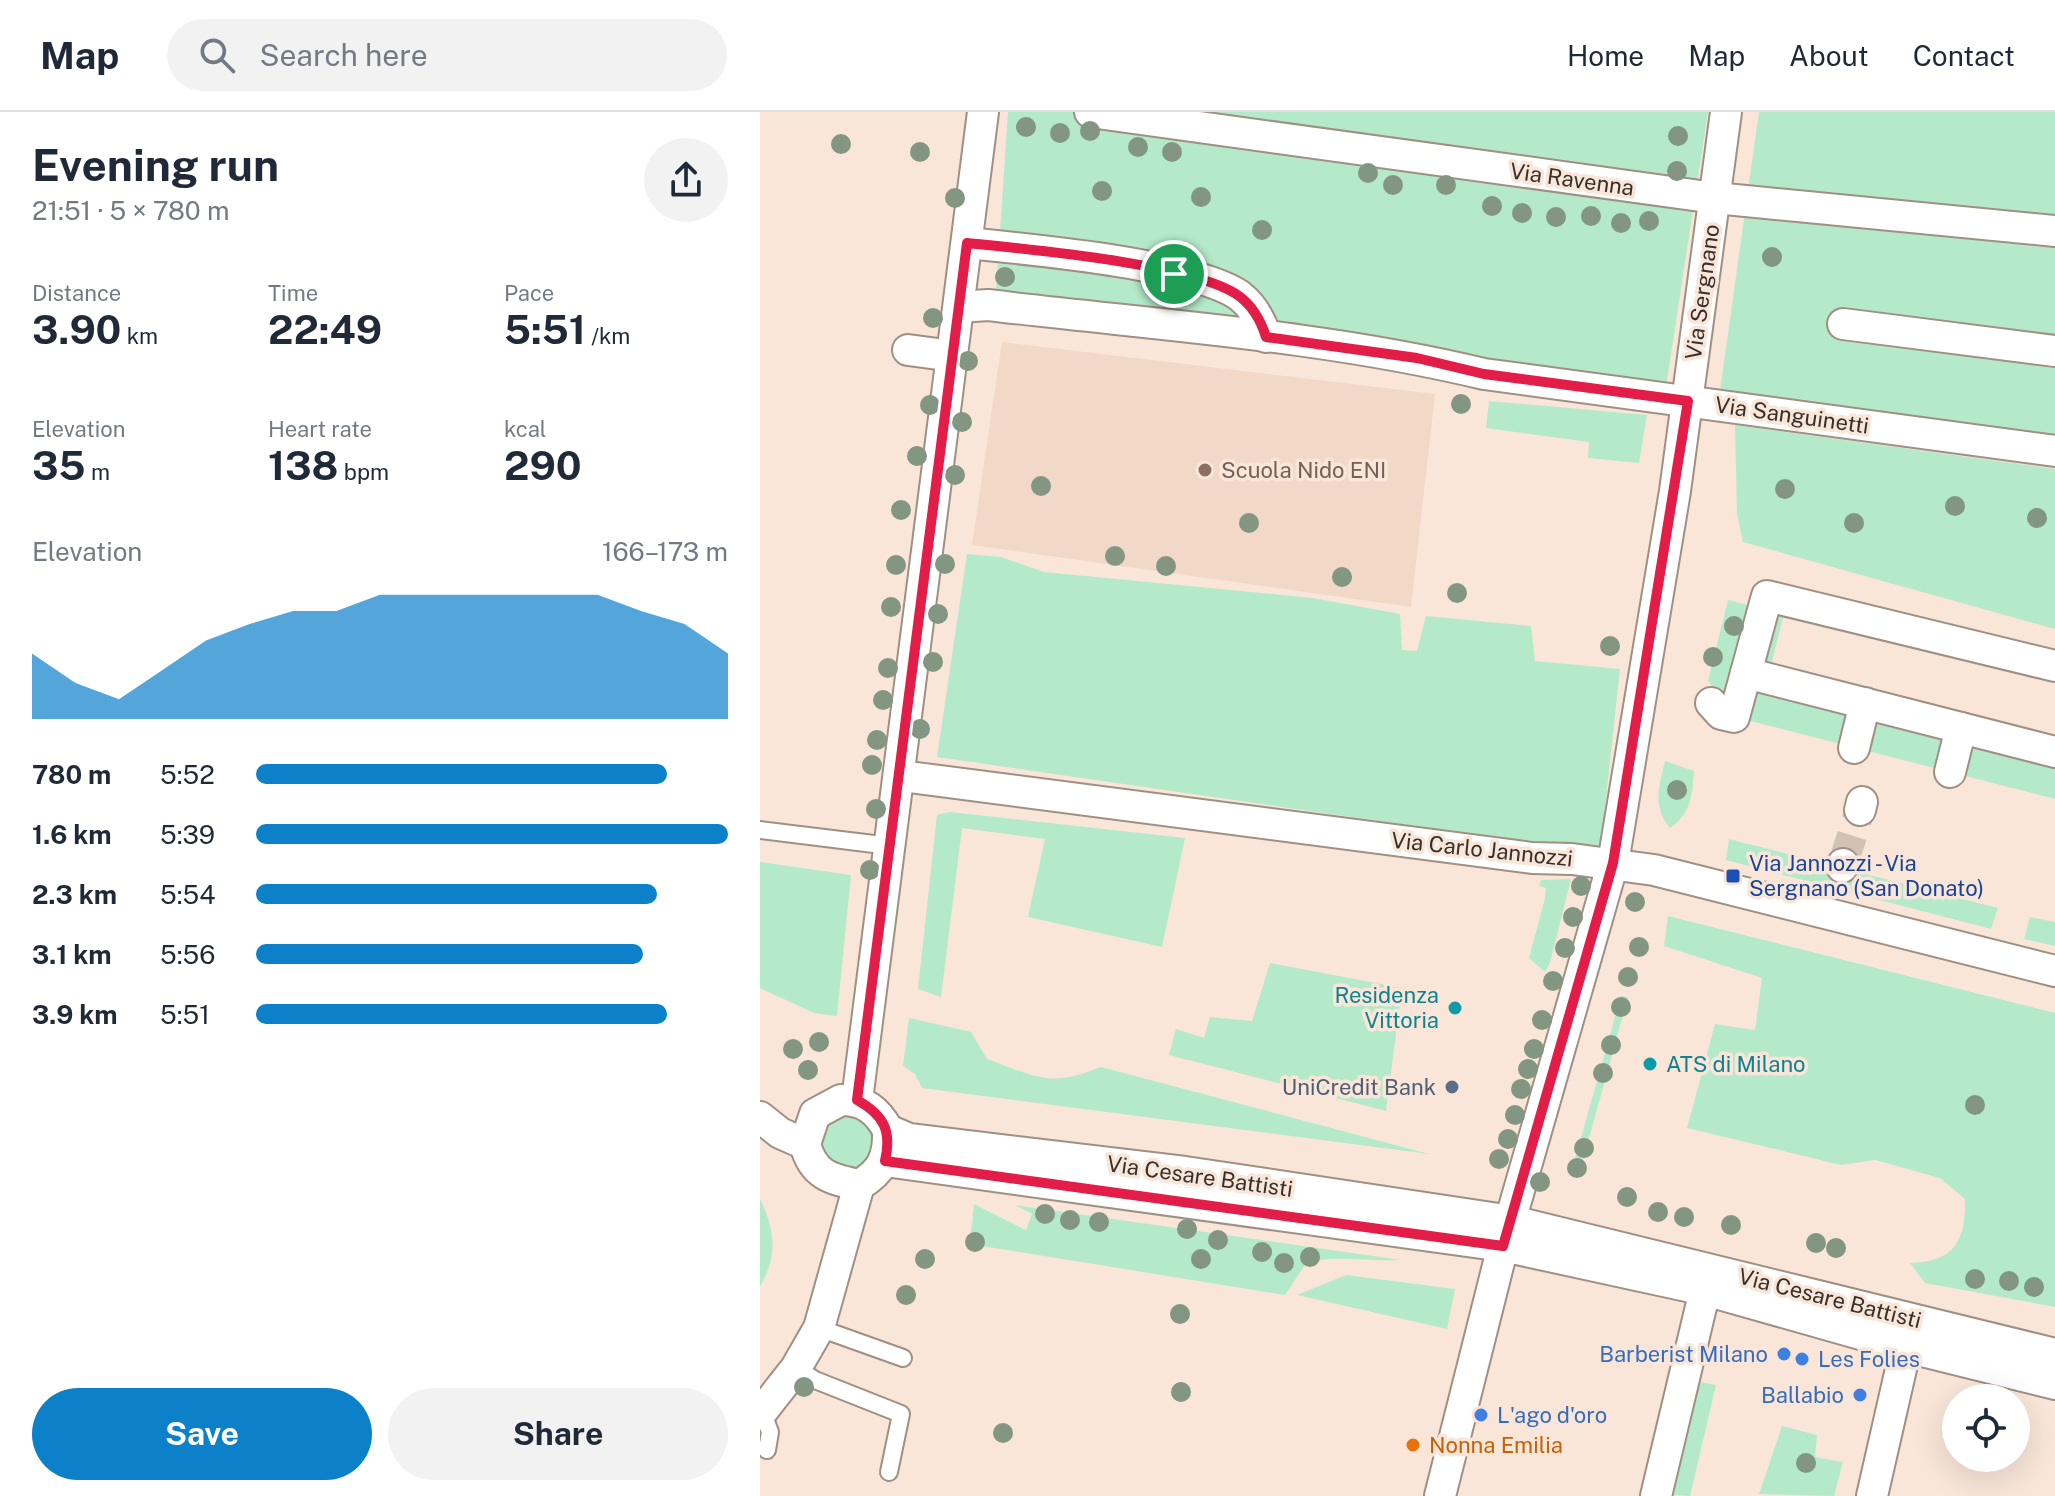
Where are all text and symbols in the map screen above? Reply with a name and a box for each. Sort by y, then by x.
search box [167,19,727,91]
text: Map [40,33,119,78]
icon: search [195,33,239,77]
text: Search here [259,37,428,73]
text: Home [1567,39,1644,72]
text: Map [1688,39,1745,72]
text: About [1789,39,1869,72]
text: Contact [1913,39,2015,72]
button: share [644,138,728,222]
text: Evening run [32,139,279,191]
street label: Via Ravenna [1508,157,1636,201]
text: 21:51 · 5 × 780 m [32,195,229,226]
street label: Via Sergnano [1680,222,1724,362]
pin [1140,240,1208,308]
icon: arrive [1152,252,1196,296]
text: Distance [32,280,121,306]
text: Time [268,280,318,306]
text: Pace [504,280,554,306]
text: 3.90 [32,306,121,353]
text: 22:49 [268,306,382,353]
text: 5:51 [504,306,586,353]
text: km [121,323,158,349]
text: /km [586,323,630,349]
street label: Via Sanguinetti [1713,391,1871,439]
text: Elevation [32,416,125,442]
text: Heart rate [268,416,372,442]
text: kcal [504,416,546,442]
text: 35 [32,442,86,489]
text: 138 [268,442,338,489]
text: 290 [504,442,581,489]
place label: Scuola Nido ENI [1221,457,1386,483]
text: m [86,459,110,485]
text: bpm [338,459,389,485]
marker: Scuola Nido ENI [1196,461,1214,479]
text: Elevation [32,536,142,567]
text: 166–173 m [602,536,728,567]
text: 780 m [32,759,111,790]
text: 5:52 [160,759,215,790]
text: 1.6 km [32,819,112,850]
text: 5:39 [160,819,215,850]
street label: Via Carlo Jannozzi [1390,827,1574,871]
place label: Via Jannozzi - Via Sergnano (San Donato) [1749,850,1984,901]
marker: Via Jannozzi - Via Sergnano (San Donato) [1724,867,1742,885]
text: 2.3 km [32,879,117,910]
text: 5:54 [160,879,216,910]
text: 3.1 km [32,939,112,970]
text: 5:56 [160,939,215,970]
place label: Residenza Vittoria [1334,982,1439,1033]
text: 3.9 km [32,999,118,1030]
text: 5:51 [160,999,210,1030]
marker: Residenza Vittoria [1446,999,1464,1017]
place label: ATS di Milano [1666,1051,1806,1077]
marker: ATS di Milano [1641,1055,1659,1073]
place label: UniCredit Bank [1282,1074,1436,1100]
marker: UniCredit Bank [1443,1078,1461,1096]
street label: Via Cesare Battisti [1105,1150,1295,1202]
street label: Via Cesare Battisti [1736,1263,1924,1333]
place label: Barberist Milano [1599,1341,1768,1367]
marker: Barberist Milano [1775,1345,1793,1363]
place label: Les Folies [1818,1346,1920,1372]
marker: Les Folies [1793,1350,1811,1368]
place label: Ballabio [1761,1382,1844,1408]
map controls [1942,1384,2030,1472]
button: locate [1942,1384,2030,1472]
marker: Ballabio [1851,1386,1869,1404]
button: Save [32,1388,372,1480]
button: Share [388,1388,728,1480]
place label: L'ago d'oro [1497,1402,1607,1428]
marker: L'ago d'oro [1472,1406,1490,1424]
place label: Nonna Emilia [1429,1432,1563,1458]
marker: Nonna Emilia [1404,1436,1422,1454]

